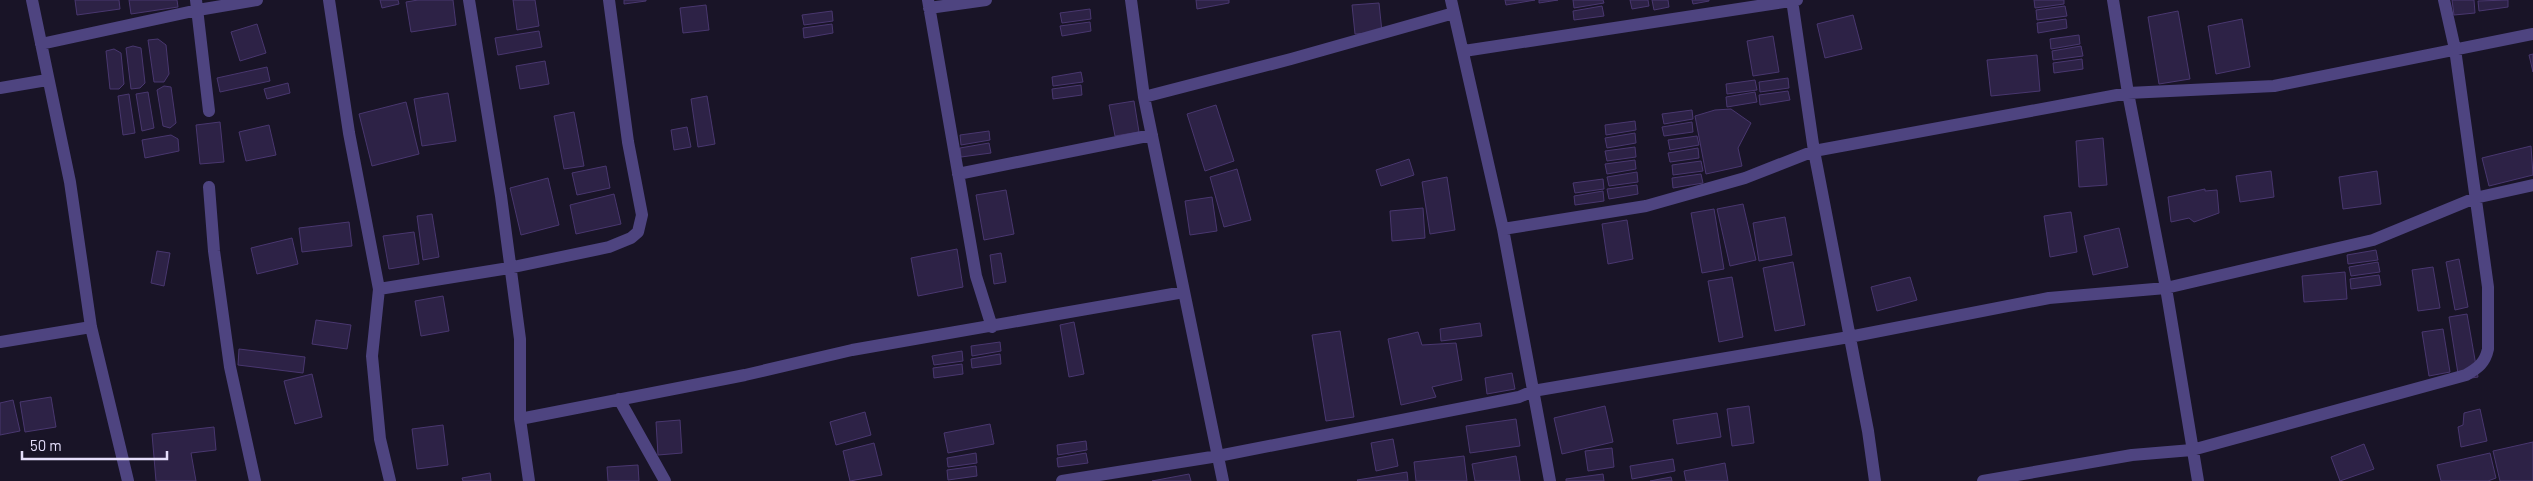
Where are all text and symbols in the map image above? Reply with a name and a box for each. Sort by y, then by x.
scale bar [22,428,168,460]
text: 50 m [30,436,62,454]

